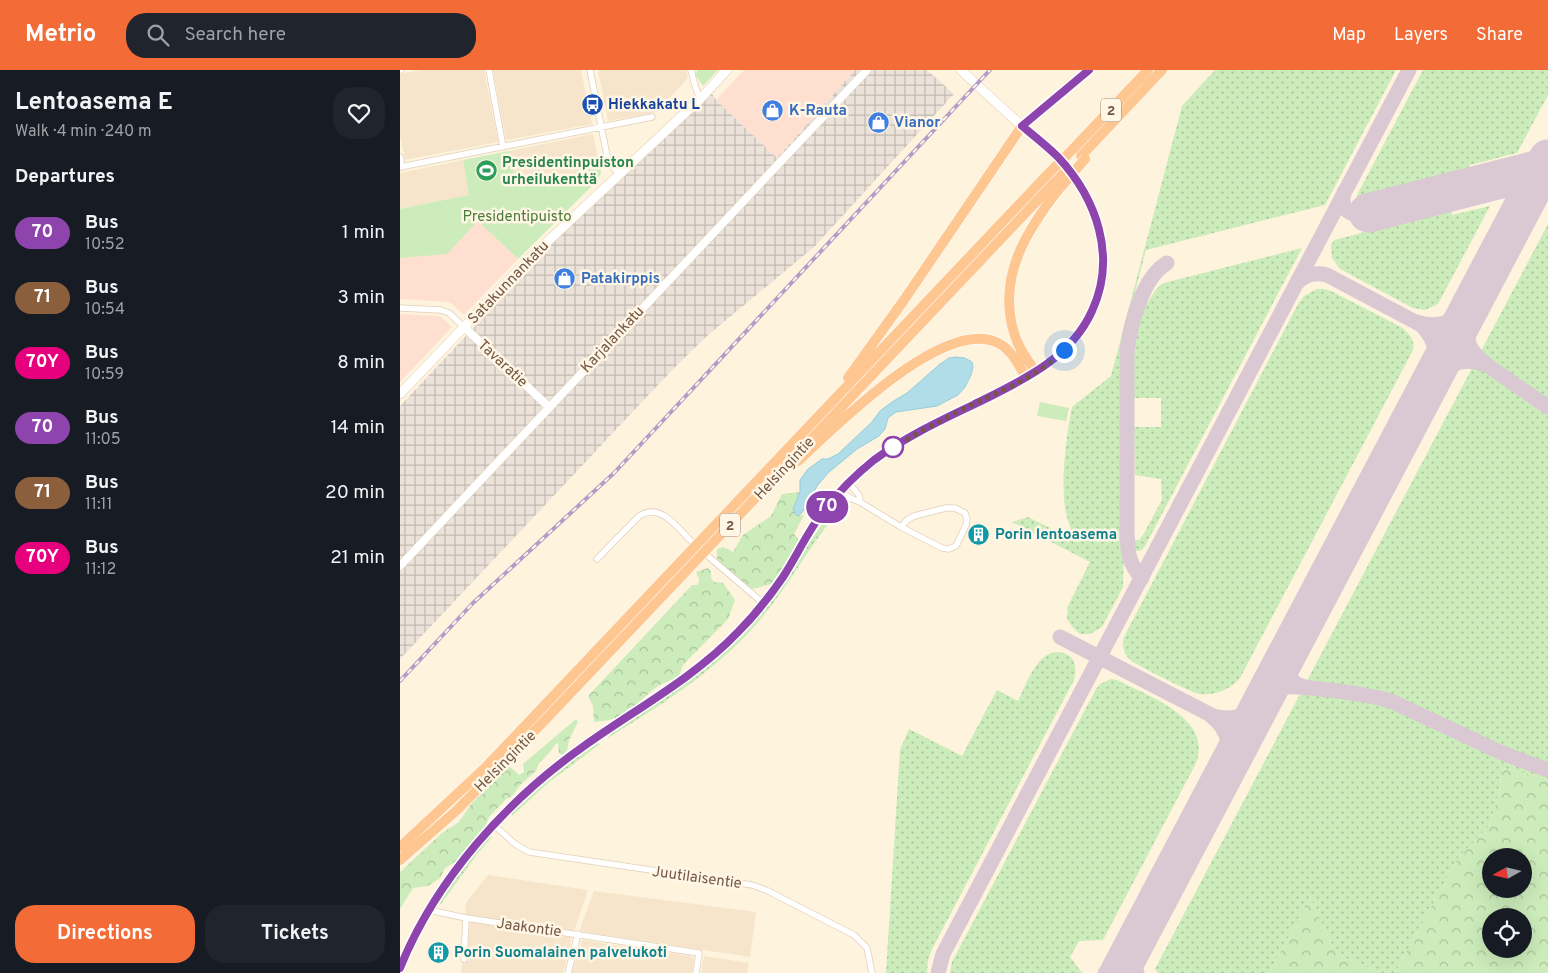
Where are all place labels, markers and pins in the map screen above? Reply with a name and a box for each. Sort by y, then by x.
bus stop icon: Hiekkakatu L [580,92,604,116]
place label: Hiekkakatu L [608,96,700,115]
shop icon: K-Rauta [761,98,785,122]
place label: K-Rauta [789,102,847,121]
shop icon: Vianor [866,110,890,134]
place label: Vianor [894,114,941,133]
place label: Presidentinpuiston urheilukenttä [502,154,634,190]
sports icon: Presidentinpuiston urheilukenttä [474,159,498,183]
shop icon: Patakirppis [553,266,577,290]
place label: Patakirppis [581,270,660,289]
unlabelled marker [882,436,904,458]
building icon: Porin lentoasema [967,522,991,546]
place label: Porin lentoasema [995,526,1117,545]
building icon: Porin Suomalainen palvelukoti [426,940,450,964]
place label: Porin Suomalainen palvelukoti [454,944,667,963]

